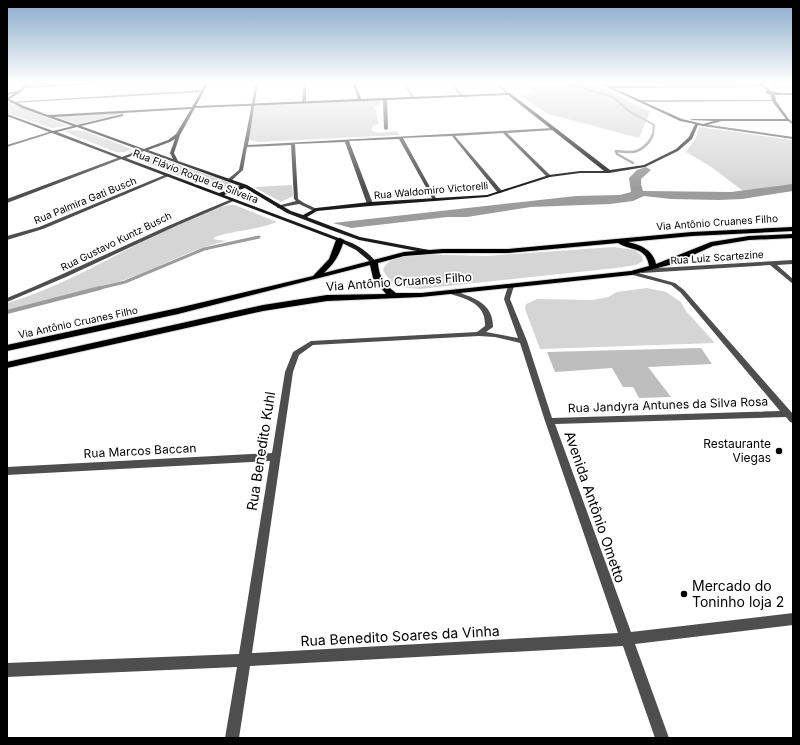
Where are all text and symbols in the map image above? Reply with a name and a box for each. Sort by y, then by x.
street label: Rua Flávio Roque da Silveira [132,147,260,205]
street label: Rua Palmira Gati Busch [32,174,138,226]
street label: Rua Waldomiro Victorelli [373,179,489,201]
street label: Rua Gustavo Kuntz Busch [59,209,173,273]
street label: Via Antônio Cruanes Filho [656,212,778,232]
street label: Rua Luiz Scartezine [670,248,764,266]
street label: Via Antônio Cruanes Filho [325,269,472,294]
street label: Via Antônio Cruanes Filho [17,303,139,341]
street label: Rua Benedito Kuhl [243,390,278,512]
street label: Rua Jandyra Antunes da Silva Rosa [568,394,768,415]
street label: Avenida Antônio Ometto [561,429,629,585]
place label: Restaurante Viegas [703,436,771,465]
street label: Rua Marcos Baccan [83,440,197,461]
marker: Restaurante Viegas [774,446,784,456]
place label: Mercado do Toninho loja 2 [692,577,784,610]
marker: Mercado do Toninho loja 2 [679,589,689,599]
street label: Rua Benedito Soares da Vinha [300,622,500,649]

